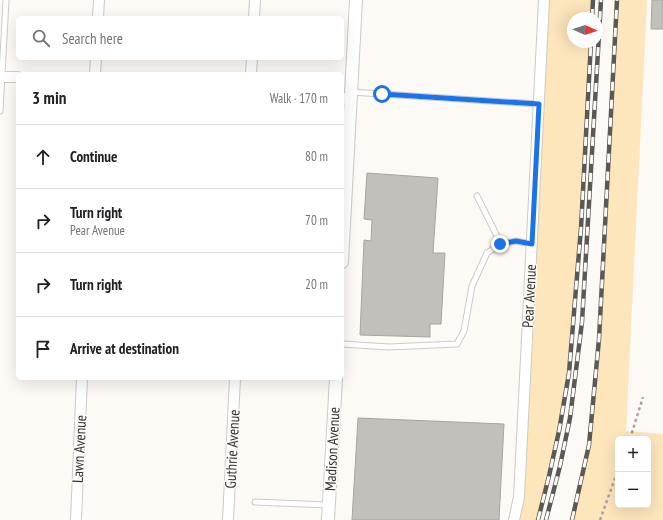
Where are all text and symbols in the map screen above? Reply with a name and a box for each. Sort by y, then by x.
north arrow [567,12,603,48]
search box [16,16,344,60]
icon: search [30,27,52,49]
text: Search here [62,29,123,48]
route start [373,85,391,103]
text: 3 min [32,87,66,109]
text: Walk · 170 m [270,90,328,107]
icon: ahead [32,146,54,168]
text: Continue [70,147,117,166]
text: 80 m [305,148,328,165]
text: Turn right [70,203,122,222]
icon: right [32,210,54,232]
text: 70 m [305,212,328,229]
text: Pear Avenue [70,222,125,239]
route end [491,235,509,253]
street label: Pear Avenue [518,264,540,328]
icon: right [32,274,54,296]
text: Turn right [70,275,122,294]
text: 20 m [305,276,328,293]
icon: arrive [32,338,54,360]
text: Arrive at destination [70,339,179,358]
street label: Madison Avenue [320,406,344,492]
street label: Guthrie Avenue [220,409,244,489]
street label: Lawn Avenue [68,414,90,484]
map controls [615,436,651,508]
button: + [615,436,651,472]
button: − [615,472,651,508]

